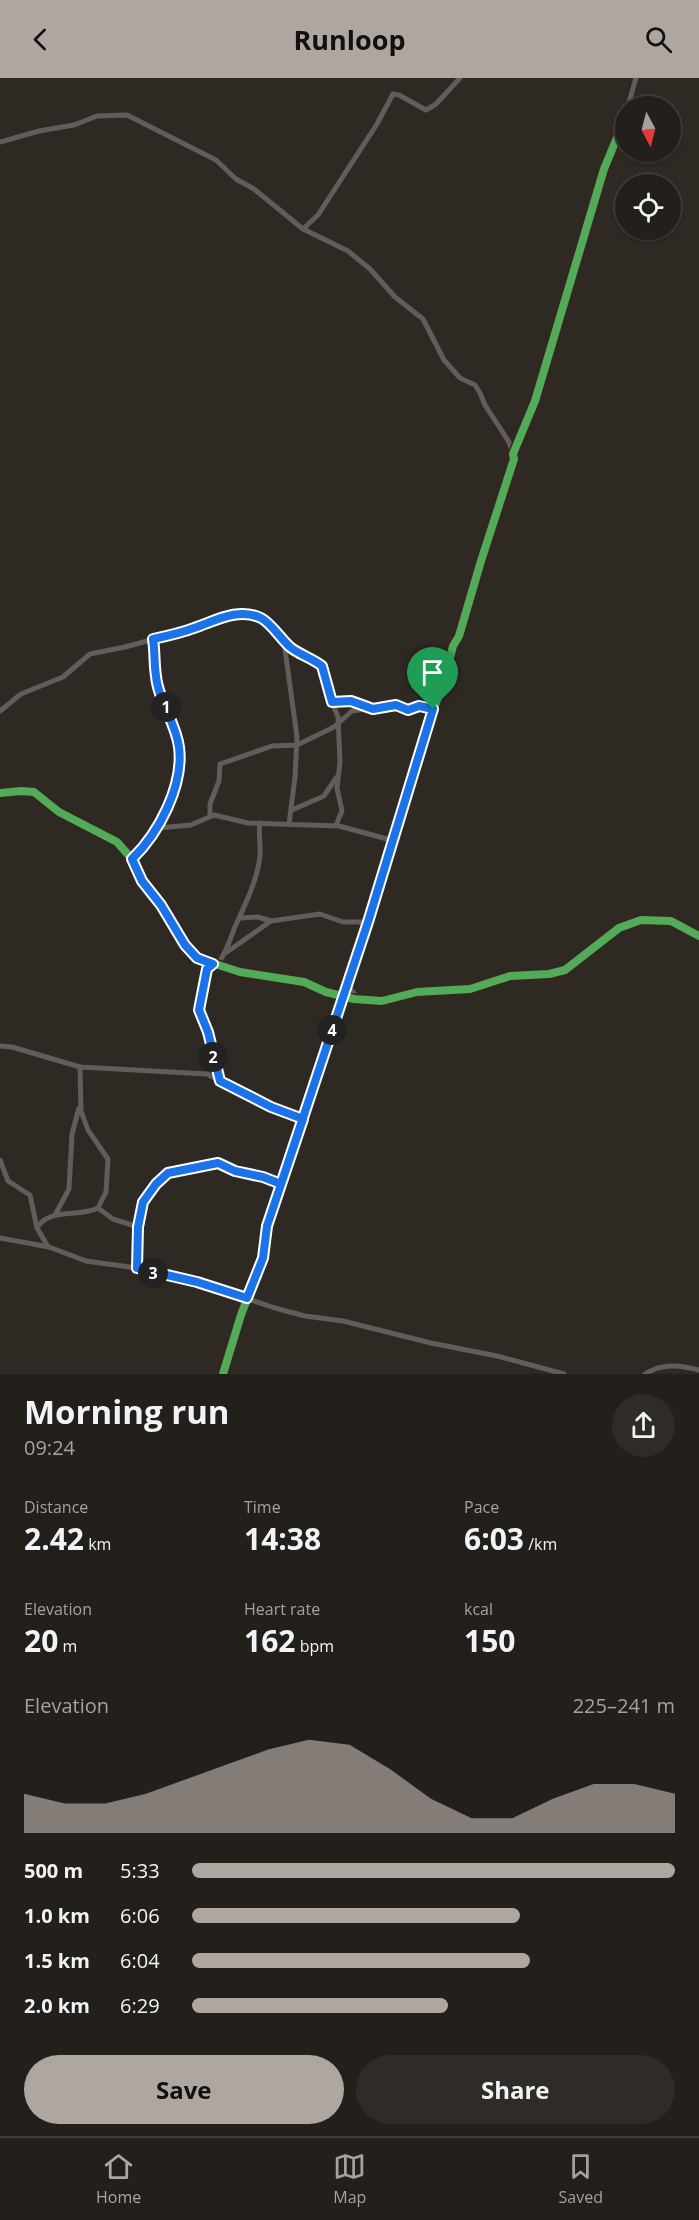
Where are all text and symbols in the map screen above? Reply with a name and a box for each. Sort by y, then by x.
text: Runloop [293,21,406,58]
icon: back [24,23,57,56]
icon: search [642,23,675,56]
north arrow [615,96,681,162]
map controls [615,96,681,240]
button: locate [615,174,681,240]
pin [407,647,458,709]
icon: arrive [416,656,449,689]
pin: 1 [151,692,181,722]
text: 1 [161,696,171,718]
pin: 4 [317,1015,347,1045]
text: 4 [327,1019,337,1041]
pin: 2 [198,1042,228,1072]
text: 2 [208,1046,218,1068]
pin: 3 [138,1258,168,1288]
text: 3 [148,1262,158,1284]
text: Morning run [24,1389,230,1434]
button: share [612,1394,675,1457]
text: 09:24 [24,1434,75,1461]
text: Distance [24,1496,88,1518]
text: Time [244,1496,281,1518]
text: Pace [464,1496,499,1518]
text: 2.42 [24,1518,84,1559]
text: 14:38 [244,1518,321,1559]
text: 6:03 [464,1518,524,1559]
text: km [84,1533,111,1555]
text: /km [524,1533,557,1555]
text: Elevation [24,1598,92,1620]
text: Heart rate [244,1598,320,1620]
text: kcal [464,1598,493,1620]
text: 20 [24,1620,58,1661]
text: 162 [244,1620,295,1661]
text: 150 [464,1620,515,1661]
text: m [58,1635,77,1657]
text: bpm [295,1635,334,1657]
text: Elevation [24,1692,109,1719]
text: 225–241 m [573,1692,675,1719]
text: 500 m [24,1857,83,1884]
text: 5:33 [120,1857,160,1884]
text: 1.0 km [24,1902,90,1929]
text: 6:06 [120,1902,160,1929]
text: 1.5 km [24,1947,90,1974]
text: 6:04 [120,1947,160,1974]
text: 2.0 km [24,1992,90,2019]
text: 6:29 [120,1992,160,2019]
button: Save [24,2055,344,2124]
button: Share [356,2055,675,2124]
tab: Home [96,2150,141,2208]
tab: Map [333,2150,366,2208]
tab: Saved [558,2150,603,2208]

